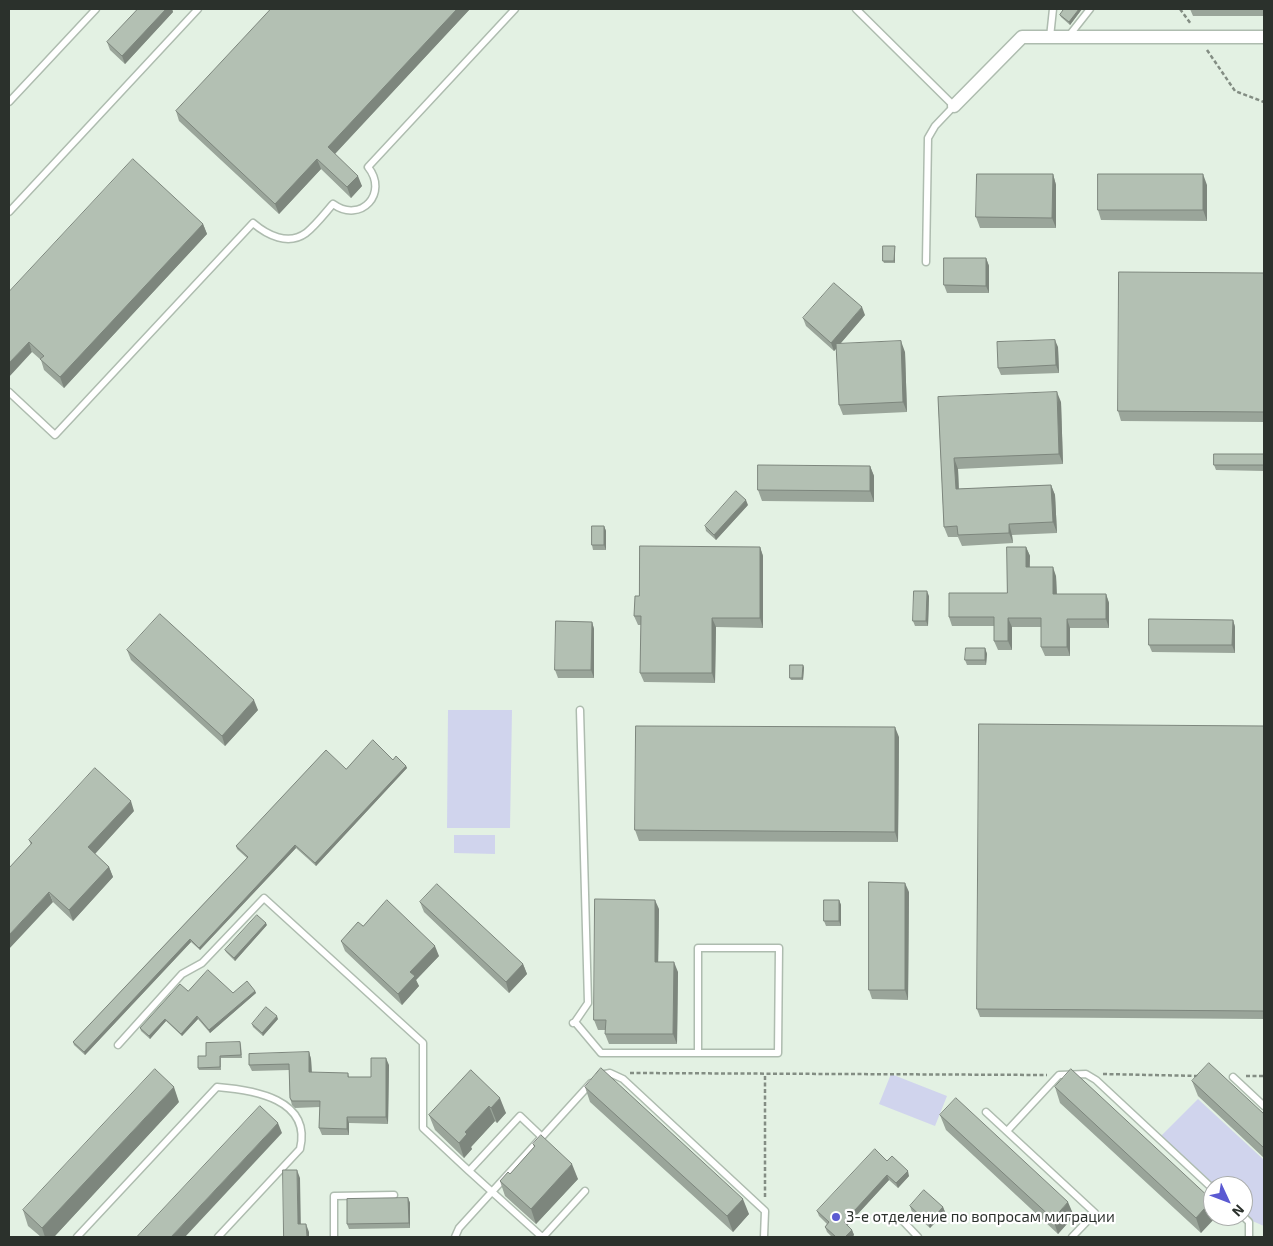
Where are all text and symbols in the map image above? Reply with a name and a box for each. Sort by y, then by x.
north arrow [1203,1176,1253,1226]
text: N [1229,1201,1248,1220]
place label: 3-е отделение по вопросам миграции [846,1208,1115,1226]
marker: 3-е отделение по вопросам миграции [830,1211,842,1223]

